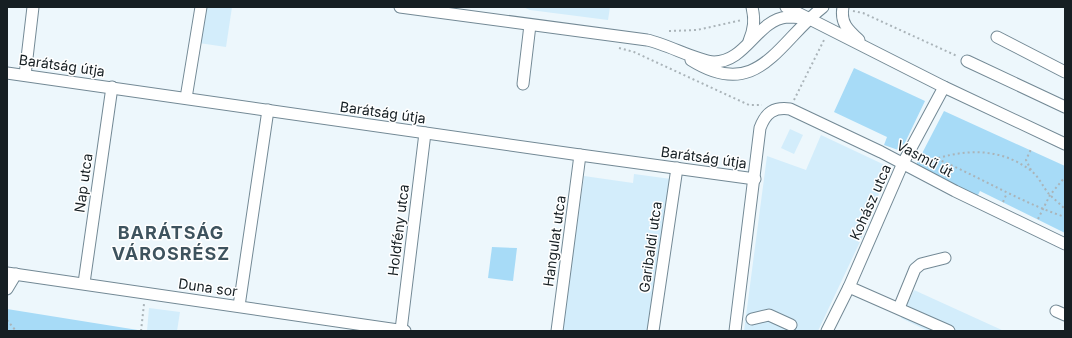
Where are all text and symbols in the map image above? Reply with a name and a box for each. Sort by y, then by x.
street label: Barátság útja [18,51,106,79]
street label: Barátság útja [339,98,427,126]
street label: Vasmű út [894,136,957,180]
street label: Barátság útja [660,143,748,171]
street label: Nap utca [70,152,96,214]
street label: Kohász utca [846,161,894,243]
street label: Holdfény utca [384,183,412,277]
street label: Hangulat utca [539,194,569,288]
street label: Garibaldi utca [635,200,665,294]
district label: BARÁTSÁG VÁROSRÉSZ [112,222,230,264]
street label: Duna sor [177,274,239,300]

